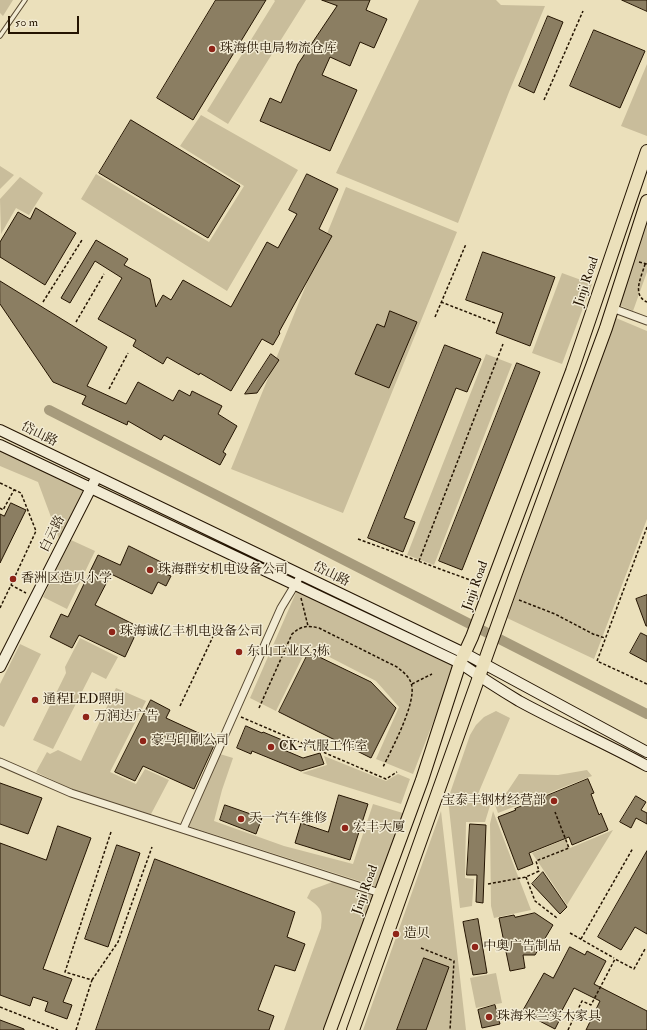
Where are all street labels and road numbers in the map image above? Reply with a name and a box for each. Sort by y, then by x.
street label: Jinji Road [571,255,603,309]
street label: 岱山路 [18,419,60,451]
street label: 白云路 [37,513,69,555]
street label: 岱山路 [310,559,352,591]
street label: Jinji Road [460,559,492,613]
street label: Jinji Road [350,863,382,917]

